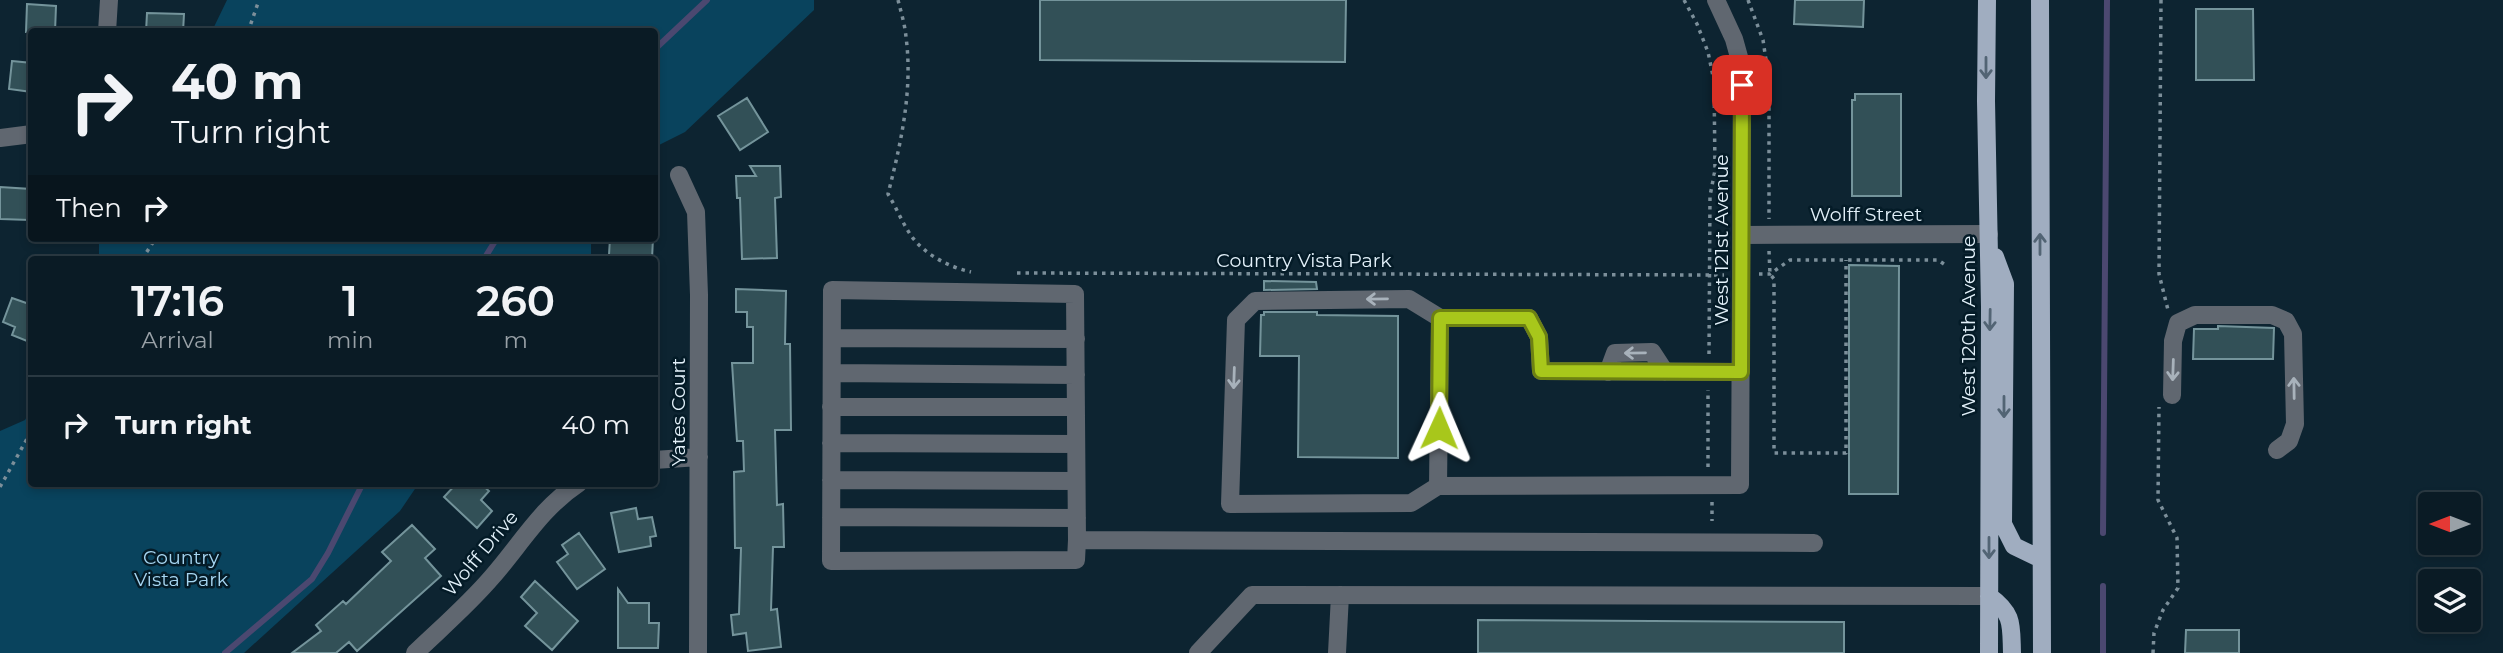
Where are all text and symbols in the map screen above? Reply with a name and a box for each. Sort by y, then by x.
text: 40 m [171,52,303,111]
pin [1712,55,1772,115]
icon: right [56,56,147,147]
one-way arrow [1979,56,1993,79]
icon: arrive [1723,66,1761,104]
text: Turn right [171,112,331,151]
street label: West 121st Avenue [1710,154,1733,326]
icon: right [136,189,174,227]
text: Then [56,192,122,224]
street label: Wolff Street [1810,203,1922,226]
one-way arrow [2033,232,2047,255]
street label: West 120th Avenue [1957,235,1980,417]
street label: Country Vista Park [1216,249,1392,272]
text: 17:16 [131,275,224,327]
text: 1 [342,275,358,327]
text: 260 [476,275,555,327]
one-way arrow [1366,293,1389,306]
one-way arrow [1983,308,1997,331]
text: Arrival [141,326,214,354]
text: min [327,326,373,354]
text: m [503,326,528,354]
one-way arrow [1624,346,1647,359]
street label: Yates Court [667,357,690,466]
one-way arrow [2166,358,2179,381]
one-way arrow [1228,366,1241,389]
one-way arrow [2287,377,2301,400]
position arrow [1402,391,1476,465]
one-way arrow [1997,396,2011,419]
icon: right [56,406,94,444]
text: Turn right [115,409,251,441]
text: 40 m [561,409,630,441]
north arrow [2418,492,2482,555]
map controls [2418,492,2481,632]
street label: Wolff Drive [438,506,523,601]
one-way arrow [1982,536,1996,559]
park label: Country Vista Park [134,546,229,591]
button: layers [2418,569,2481,632]

